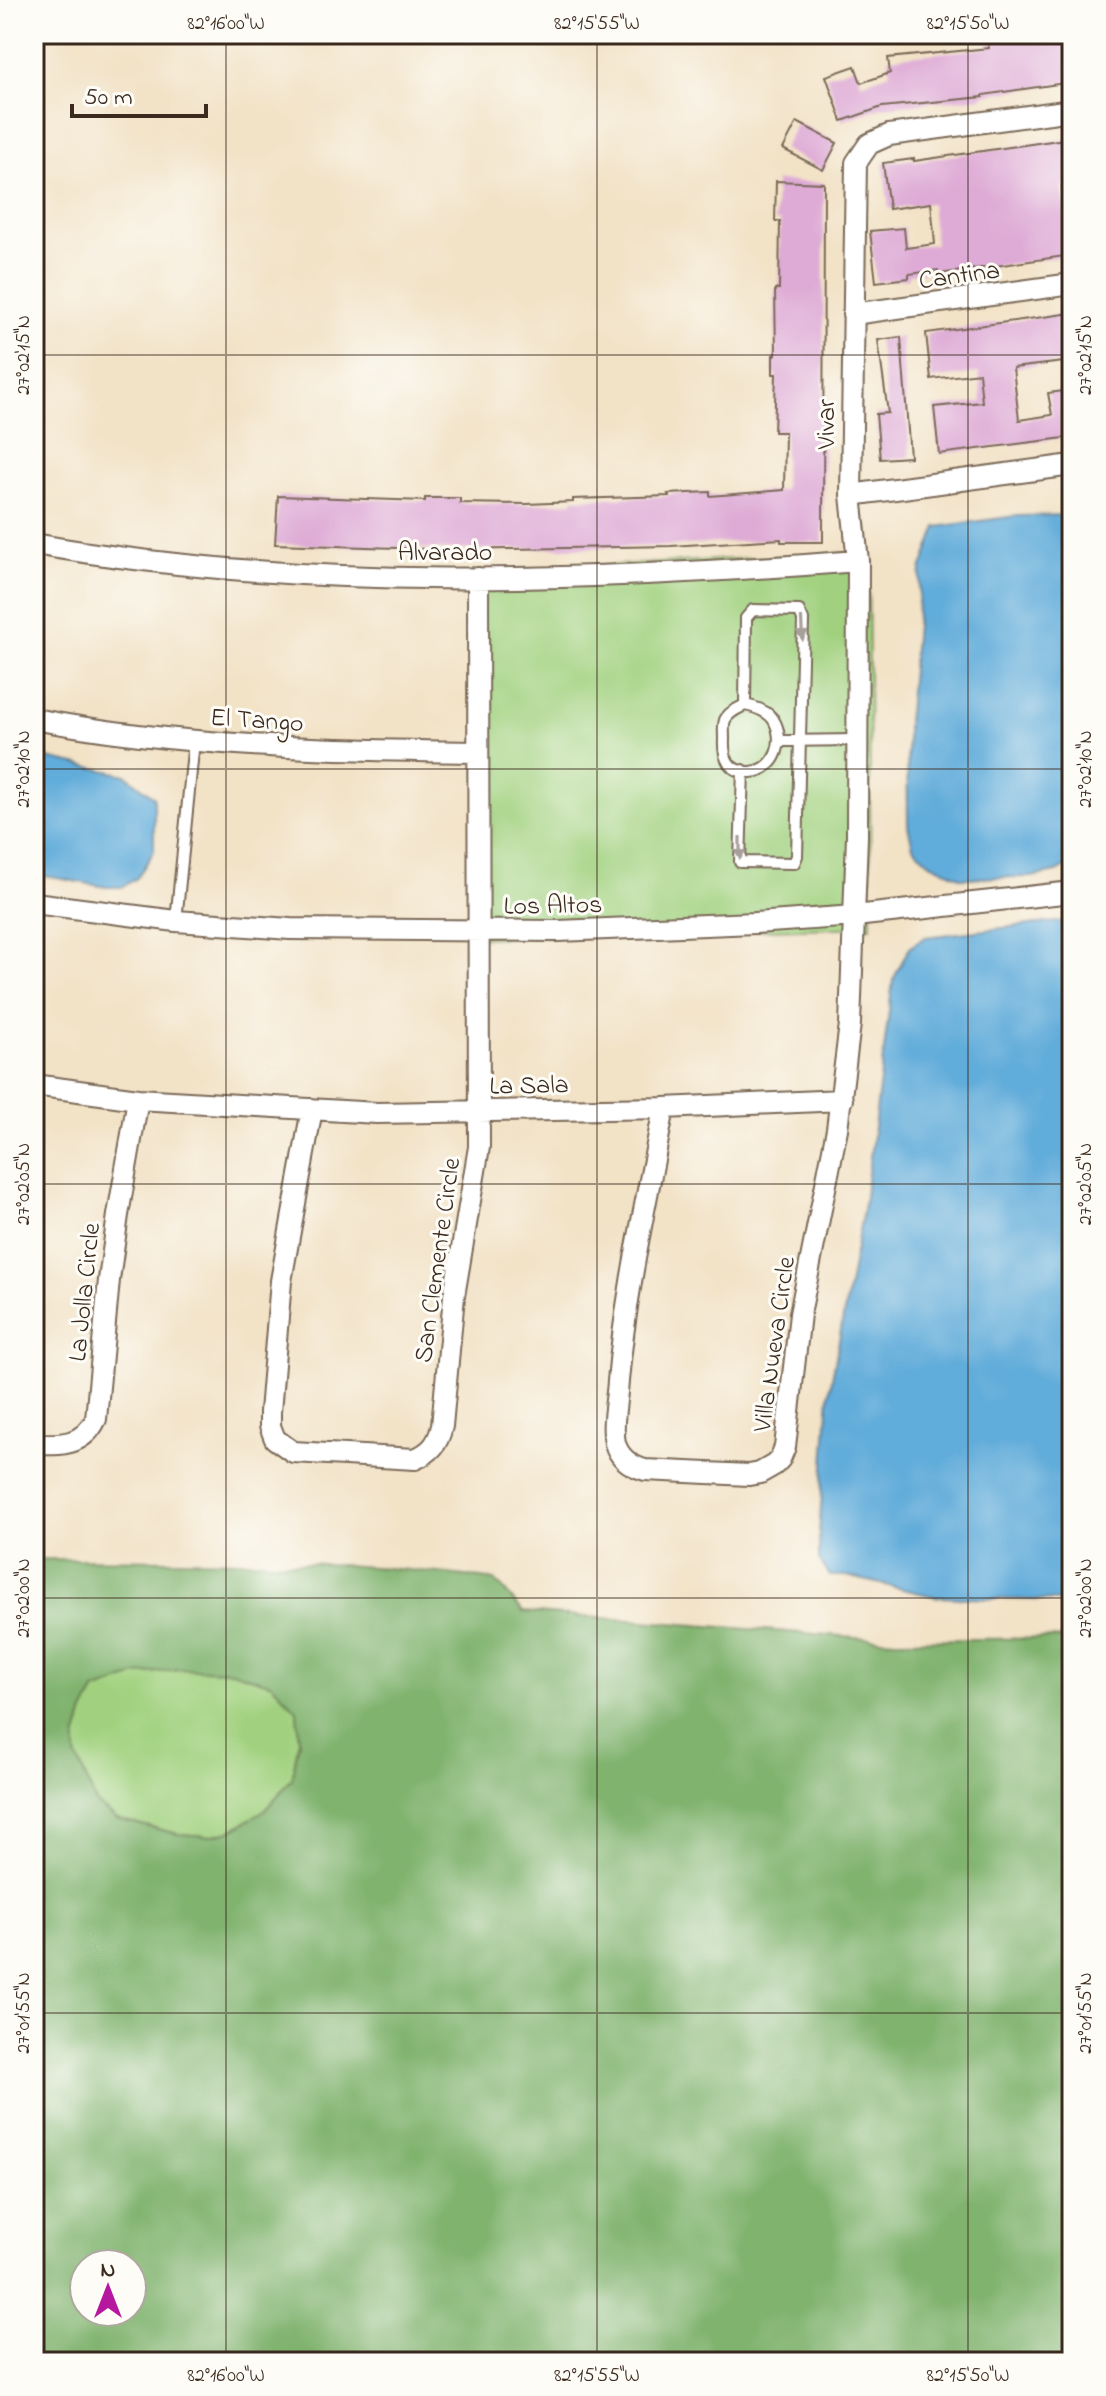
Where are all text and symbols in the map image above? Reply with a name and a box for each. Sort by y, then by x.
text: 82°16'00"W [187,10,265,39]
text: 82°15'55"W [554,10,640,39]
text: 82°15'50"W [927,10,1009,39]
scale bar [72,68,206,118]
text: 50 m [84,81,133,116]
street label: Cantina [916,252,1002,301]
text: 27°02'15"N [10,315,39,395]
text: 27°02'15"N [1072,315,1101,395]
street label: Vivar [809,398,847,450]
street label: Alvarado [398,535,492,573]
one-way arrow [796,617,809,642]
street label: El Tango [209,700,305,744]
text: 27°02'10"N [10,730,39,808]
text: 27°02'10"N [1072,730,1101,808]
one-way arrow [734,836,746,861]
street label: Los Altos [503,887,603,927]
street label: La Sala [489,1067,569,1107]
text: 27°02'05"N [10,1143,39,1225]
text: 27°02'05"N [1072,1143,1101,1225]
street label: San Clemente Circle [406,1155,472,1365]
street label: La Jolla Circle [60,1221,112,1364]
street label: Villa Nueva Circle [745,1254,807,1436]
text: 27°02'00"N [10,1558,39,1638]
text: 27°02'00"N [1072,1558,1101,1638]
text: 27°01'55"N [10,1972,39,2054]
text: 27°01'55"N [1072,1972,1101,2054]
north arrow [68,2248,148,2328]
text: N [101,2255,115,2287]
text: 82°16'00"W [187,2362,265,2391]
text: 82°15'55"W [554,2362,640,2391]
text: 82°15'50"W [927,2362,1009,2391]

